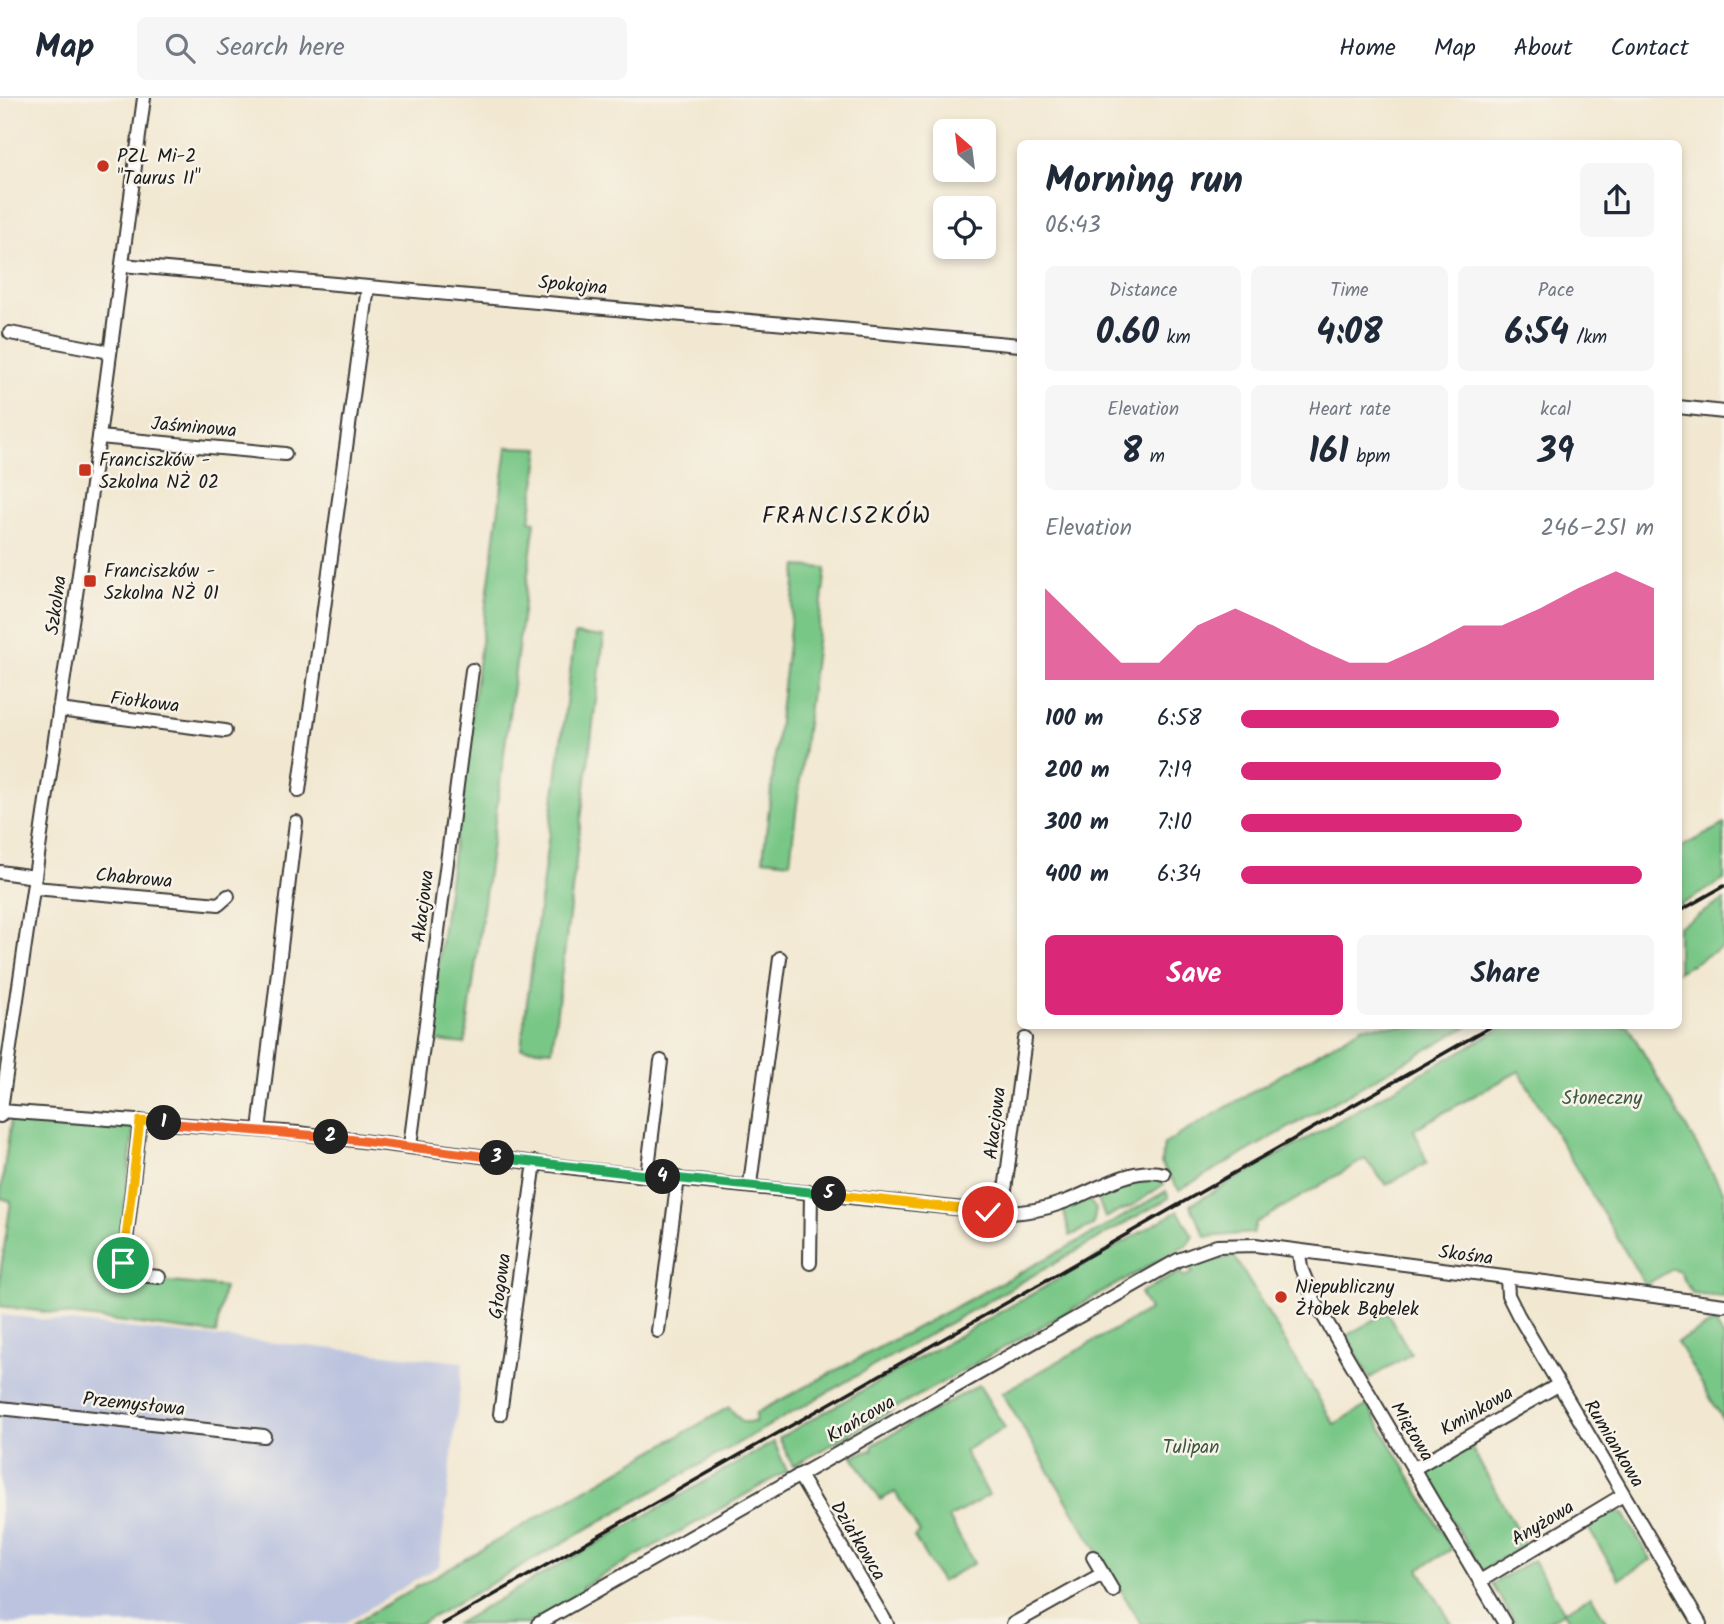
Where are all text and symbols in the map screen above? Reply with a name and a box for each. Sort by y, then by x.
search box [137,17,627,80]
text: Map [35,22,95,75]
text: Search here [217,27,345,69]
icon: search [161,29,199,67]
text: Home [1339,29,1396,68]
text: Map [1434,29,1476,68]
text: About [1514,29,1572,68]
text: Contact [1610,29,1689,68]
north arrow [933,119,996,182]
map controls [933,119,996,259]
place label: PZL Mi-2 "Taurus II" [117,142,201,194]
text: Morning run [1045,152,1243,212]
marker: PZL Mi-2 "Taurus II" [95,158,111,174]
button: share [1580,163,1654,237]
button: locate [933,196,996,259]
text: 06:43 [1045,208,1101,244]
street label: Spokojna [537,268,609,304]
text: Distance [1109,276,1177,306]
text: Time [1330,276,1369,306]
text: Pace [1538,276,1574,306]
text: 0.60 [1096,306,1159,362]
text: 4:08 [1316,306,1383,362]
text: 6:54 [1504,306,1569,362]
text: km [1159,323,1191,353]
text: /km [1569,323,1607,353]
text: Elevation [1107,395,1179,425]
text: Heart rate [1308,395,1391,425]
text: kcal [1540,395,1571,425]
street label: Jaśminowa [150,409,238,447]
text: 8 [1121,425,1142,481]
text: 161 [1309,425,1349,481]
text: 39 [1537,425,1574,481]
text: m [1142,442,1165,472]
text: bpm [1349,442,1390,472]
place label: Franciszków - Szkolna NŻ 02 [99,446,219,498]
marker: Franciszków - Szkolna NŻ 02 [77,462,93,478]
district label: FRANCISZKÓW [762,499,932,535]
text: Elevation [1045,511,1132,547]
text: 246–251 m [1541,511,1654,547]
place label: Franciszków - Szkolna NŻ 01 [104,557,219,609]
marker: Franciszków - Szkolna NŻ 01 [82,573,98,589]
street label: Szkolna [38,574,76,637]
street label: Fiołkowa [109,684,181,722]
text: 100 m [1045,701,1103,737]
text: 6:58 [1157,701,1202,737]
text: 200 m [1045,753,1110,789]
text: 7:19 [1157,753,1192,789]
text: 300 m [1045,805,1109,841]
text: 7:10 [1157,805,1192,841]
text: 400 m [1045,857,1109,893]
text: 6:34 [1157,857,1201,893]
street label: Chabrowa [94,861,174,897]
street label: Akacjowa [405,868,443,944]
button: Save [1045,935,1343,1015]
button: Share [1357,935,1654,1015]
park label: Słoneczny [1562,1084,1643,1114]
street label: Akacjowa [977,1085,1015,1161]
pin: 1 [146,1105,182,1140]
text: 1 [161,1107,166,1137]
pin: 2 [314,1119,348,1154]
text: 2 [325,1121,336,1151]
pin: 3 [480,1140,514,1176]
text: 3 [491,1142,502,1172]
pin: 4 [646,1160,680,1194]
text: 4 [657,1161,668,1191]
pin: 5 [812,1176,846,1212]
text: 5 [824,1178,833,1208]
pin [958,1182,1018,1242]
icon: check [969,1193,1007,1231]
pin [93,1233,153,1293]
street label: Skośna [1437,1238,1495,1274]
icon: arrive [104,1244,142,1282]
street label: Głogowa [482,1251,520,1321]
place label: Niepubliczny Żłobek Bąbelek [1295,1273,1419,1325]
marker: Niepubliczny Żłobek Bąbelek [1273,1289,1289,1305]
street label: Kminkowa [1435,1379,1519,1445]
street label: Przemysłowa [81,1385,186,1425]
street label: Krańcowa [821,1388,901,1452]
street label: Rumiankowa [1575,1394,1651,1494]
street label: Miętowa [1382,1396,1441,1468]
park label: Tulipan [1163,1433,1219,1463]
street label: Anyżowa [1506,1493,1580,1554]
street label: Działkowca [822,1495,893,1587]

